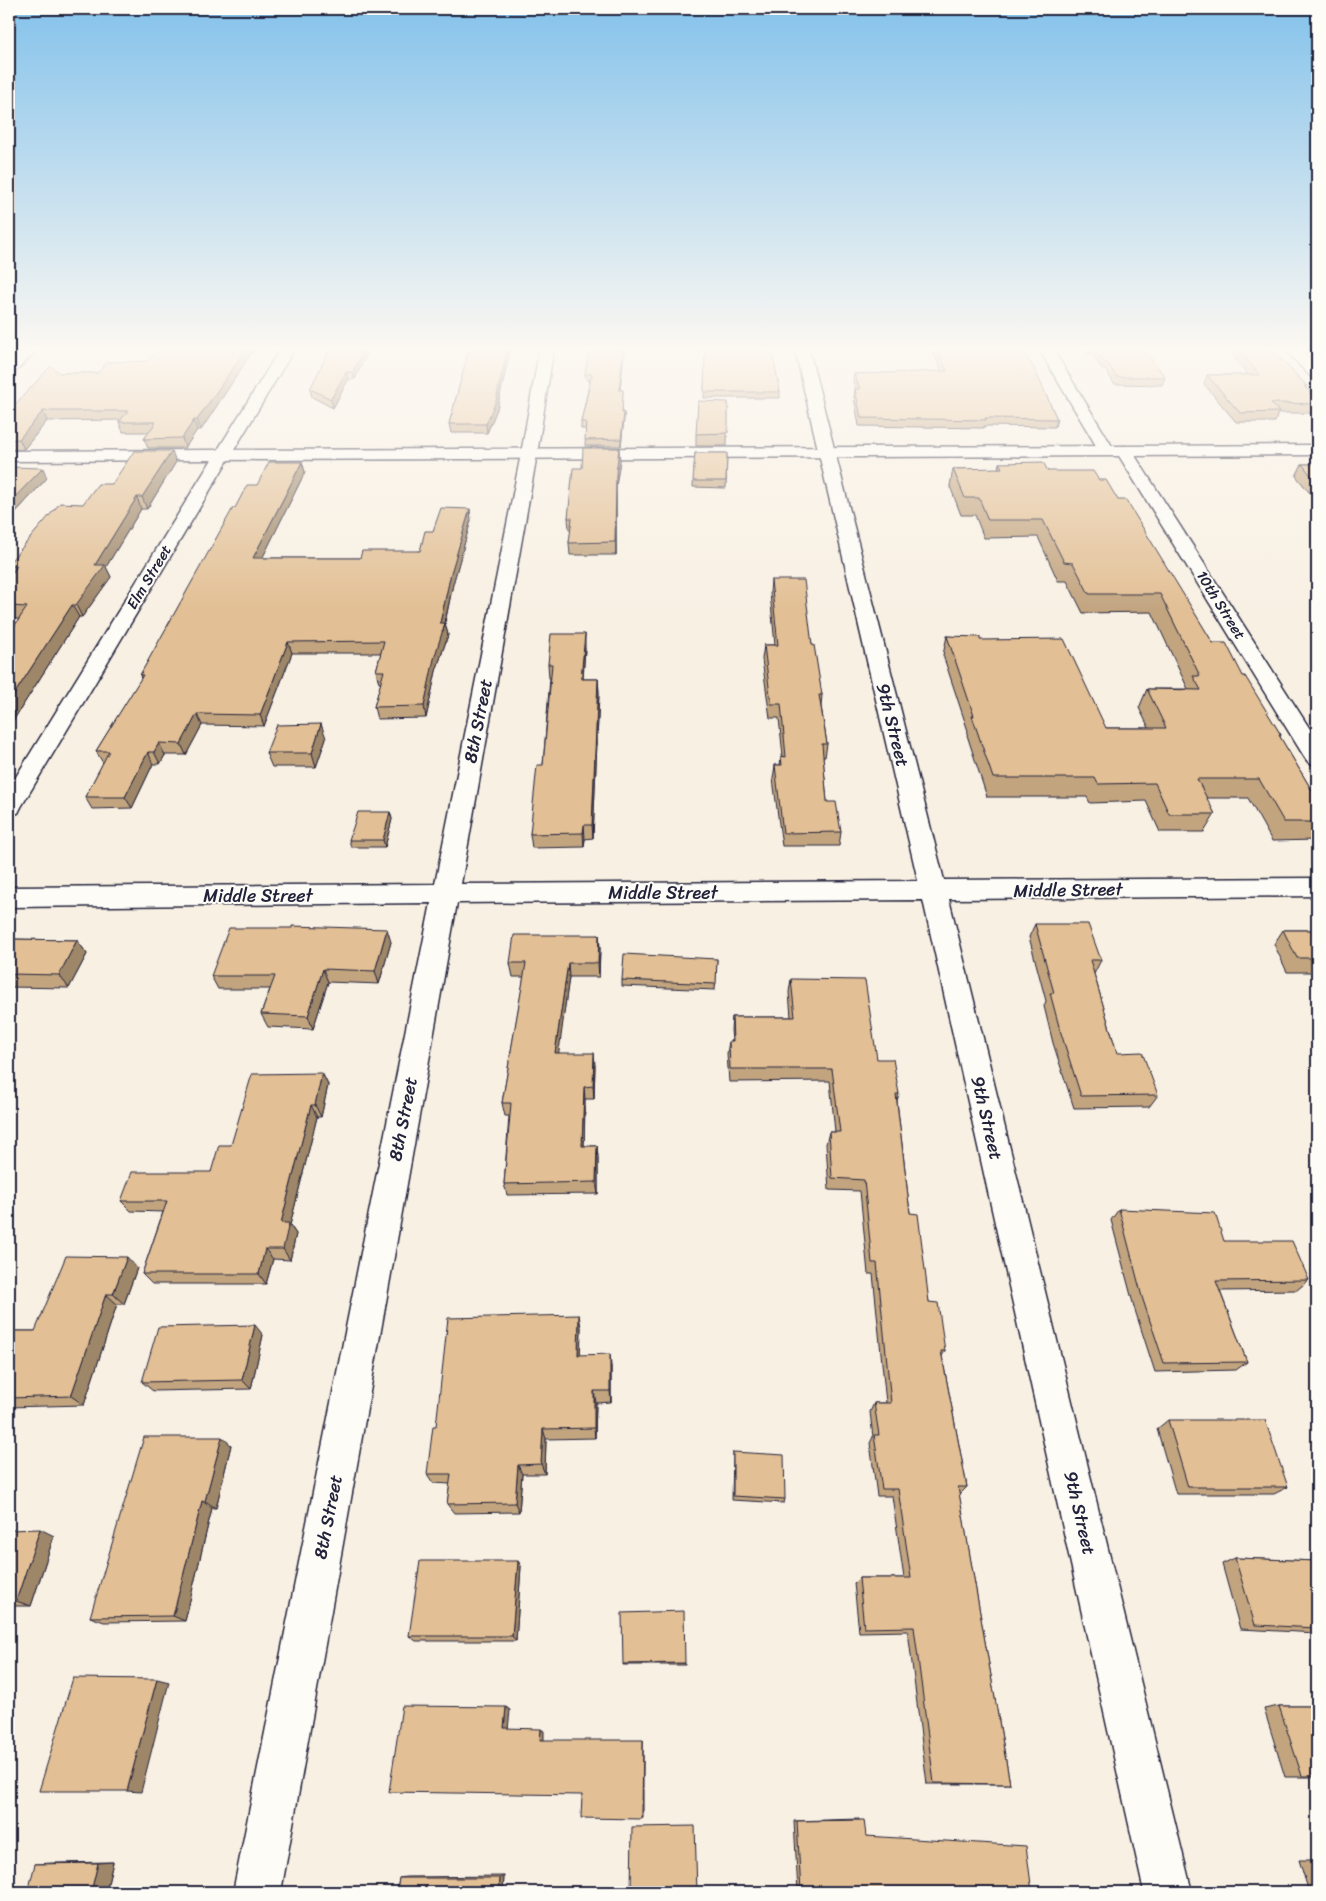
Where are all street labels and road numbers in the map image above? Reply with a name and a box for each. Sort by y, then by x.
street label: Elm Street [119,539,179,614]
street label: 10th Street [1189,565,1253,645]
street label: 8th Street [454,676,502,766]
street label: 9th Street [867,680,919,770]
street label: Middle Street [1013,873,1124,907]
street label: Middle Street [608,877,718,909]
street label: Middle Street [203,880,313,912]
street label: 9th Street [962,1073,1012,1163]
street label: 8th Street [379,1074,427,1164]
street label: 9th Street [1055,1468,1105,1558]
street label: 8th Street [304,1472,352,1562]

